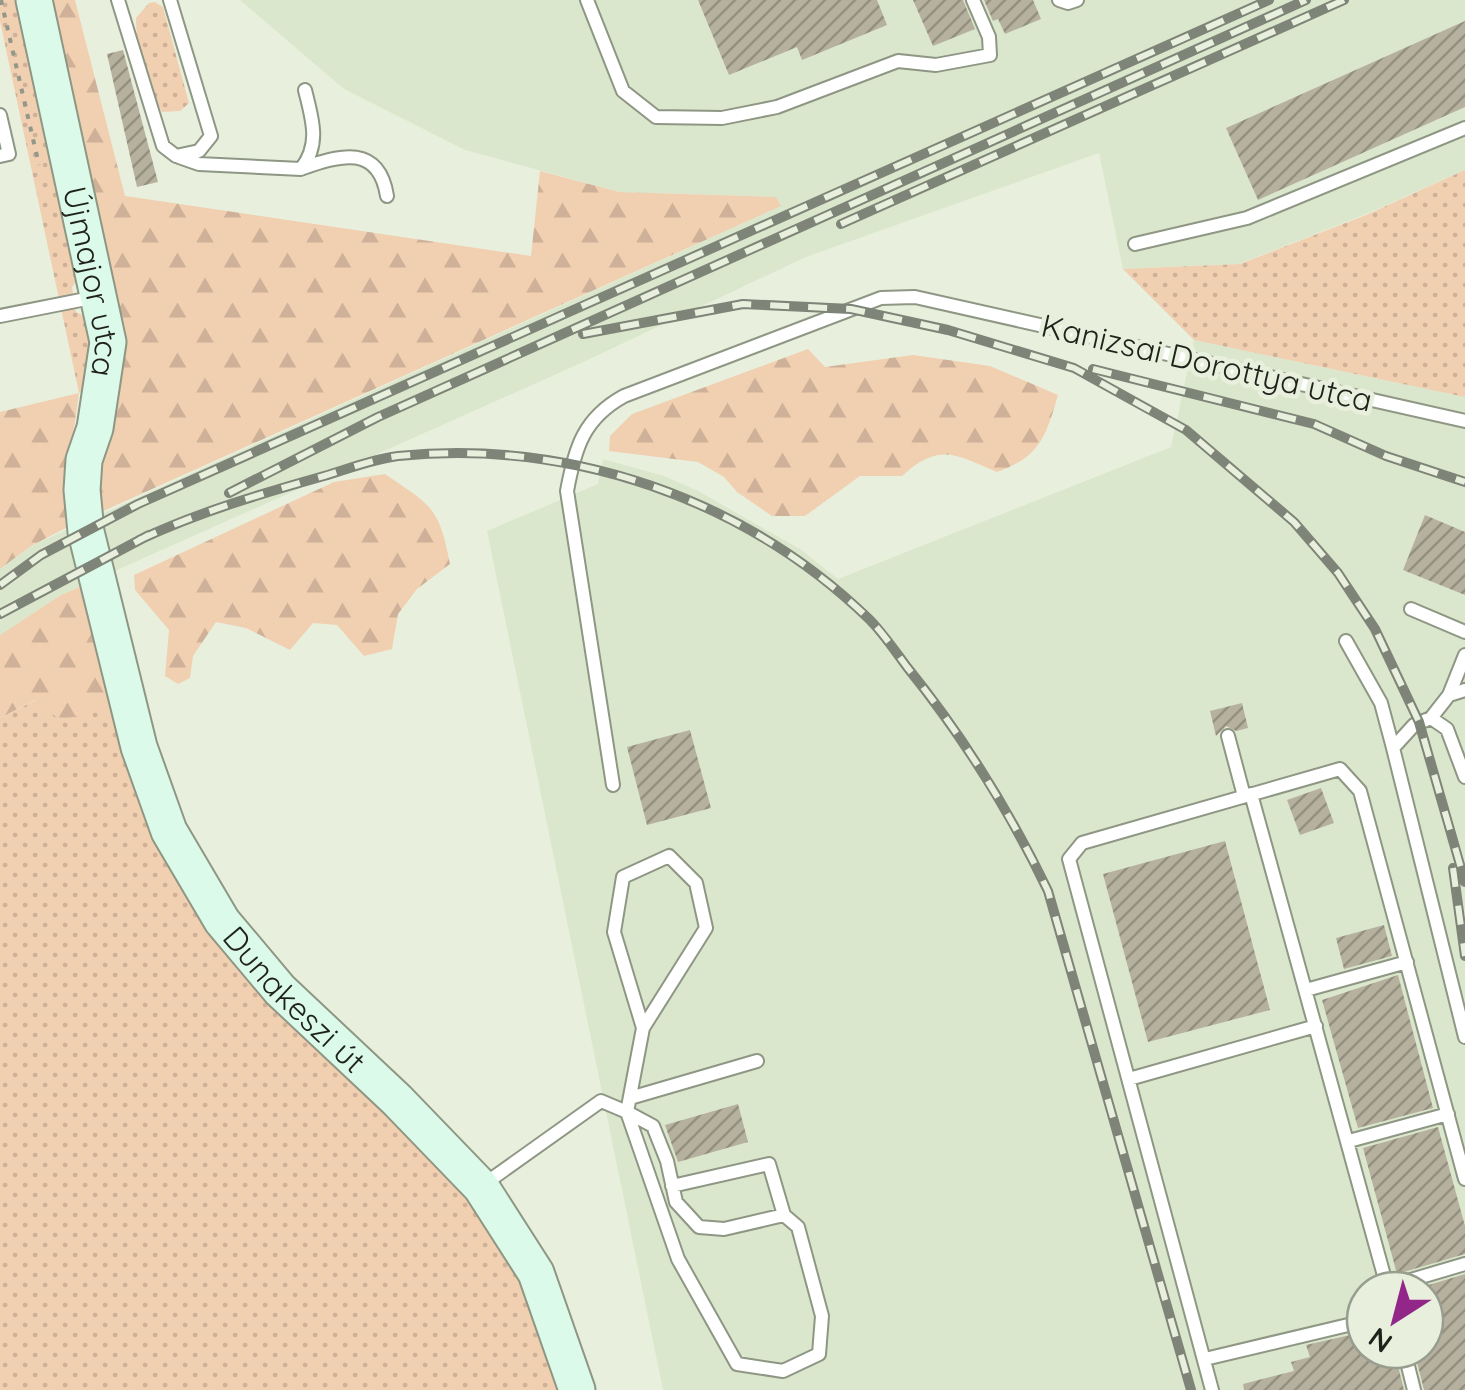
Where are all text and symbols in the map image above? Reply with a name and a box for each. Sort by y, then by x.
street label: Újmajor utca [55,182,128,380]
street label: Kanizsai Dorottya utca [1038,304,1376,420]
street label: Dunakeszi út [215,918,375,1081]
north arrow [1345,1270,1445,1370]
text: N [1361,1320,1399,1361]

